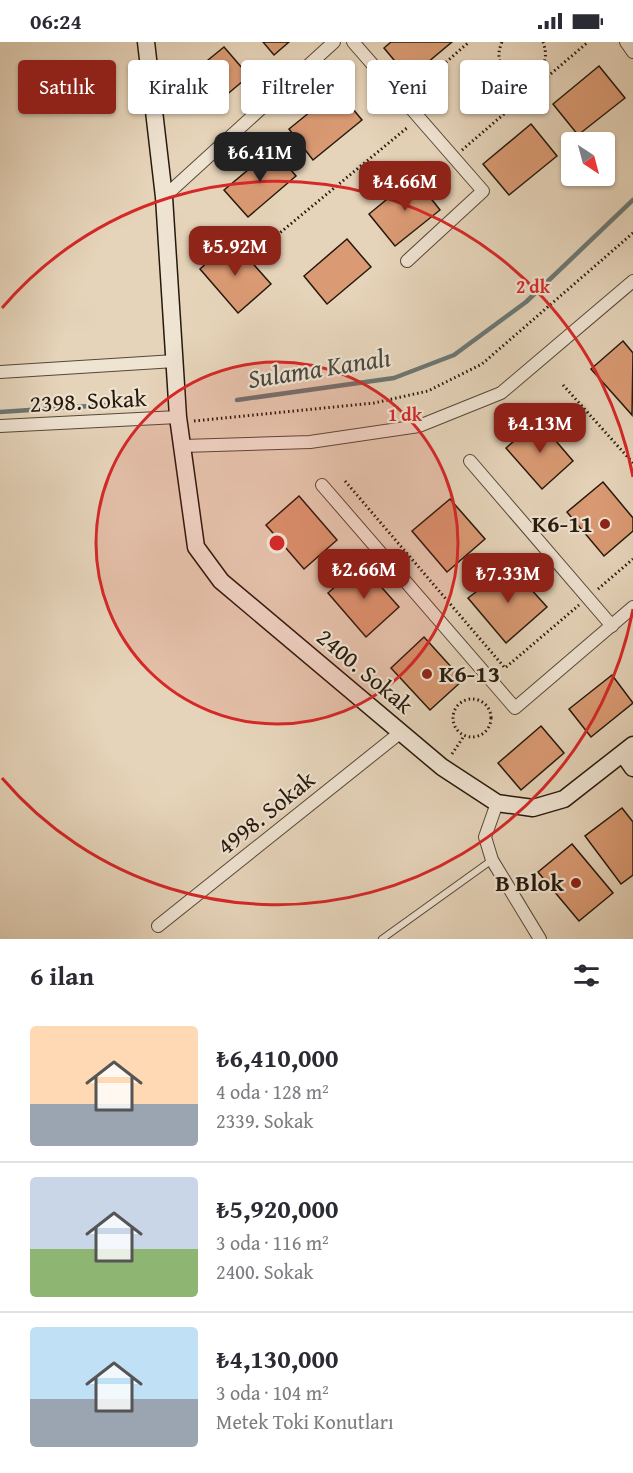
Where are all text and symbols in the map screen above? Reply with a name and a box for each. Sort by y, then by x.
text: 06:24 [30,5,82,37]
chip: Satılık [18,60,116,114]
chip: Kiralık [128,60,229,114]
chip: Filtreler [241,60,355,114]
chip: Yeni [367,60,448,114]
chip: Daire [460,60,549,114]
pin: ₺6.41M [211,132,309,183]
north arrow [561,132,615,186]
map controls [561,132,615,186]
text: ₺6.41M [228,137,292,166]
pin: ₺4.66M [356,161,454,212]
text: ₺4.66M [373,166,437,195]
pin: ₺5.92M [186,226,284,277]
text: ₺5.92M [203,231,267,260]
text: 2 dk [516,273,551,300]
water label: Sulama Kanalı [245,337,394,398]
street label: 2398. Sokak [29,380,148,421]
text: 1 dk [388,401,423,428]
pin: ₺4.13M [491,403,589,454]
text: ₺4.13M [508,408,572,437]
place label: K6-11 [532,506,593,541]
marker: K6-11 [598,517,612,531]
centre of rings [267,533,287,553]
pin: ₺2.66M [315,549,413,600]
pin: ₺7.33M [459,553,557,604]
text: ₺2.66M [332,554,396,583]
text: ₺7.33M [476,558,540,587]
street label: 2400. Sokak [309,620,422,722]
place label: K6-13 [439,656,500,691]
marker: K6-13 [420,667,434,681]
street label: 4998. Sokak [209,762,323,863]
place label: B Blok [495,865,564,900]
marker: B Blok [569,876,583,890]
text: 6 ilan [30,956,94,995]
icon: filters [570,959,603,992]
text: ₺6,410,000 [216,1038,338,1077]
icon: home [78,1050,150,1122]
text: 4 oda · 128 m² [216,1077,329,1106]
text: 2339. Sokak [216,1106,314,1135]
text: ₺5,920,000 [216,1189,338,1228]
icon: home [78,1201,150,1273]
text: 3 oda · 116 m² [216,1228,329,1257]
text: 2400. Sokak [216,1257,314,1286]
text: ₺4,130,000 [216,1339,338,1378]
icon: home [78,1351,150,1423]
text: 3 oda · 104 m² [216,1378,329,1407]
text: Metek Toki Konutları [216,1407,394,1436]

